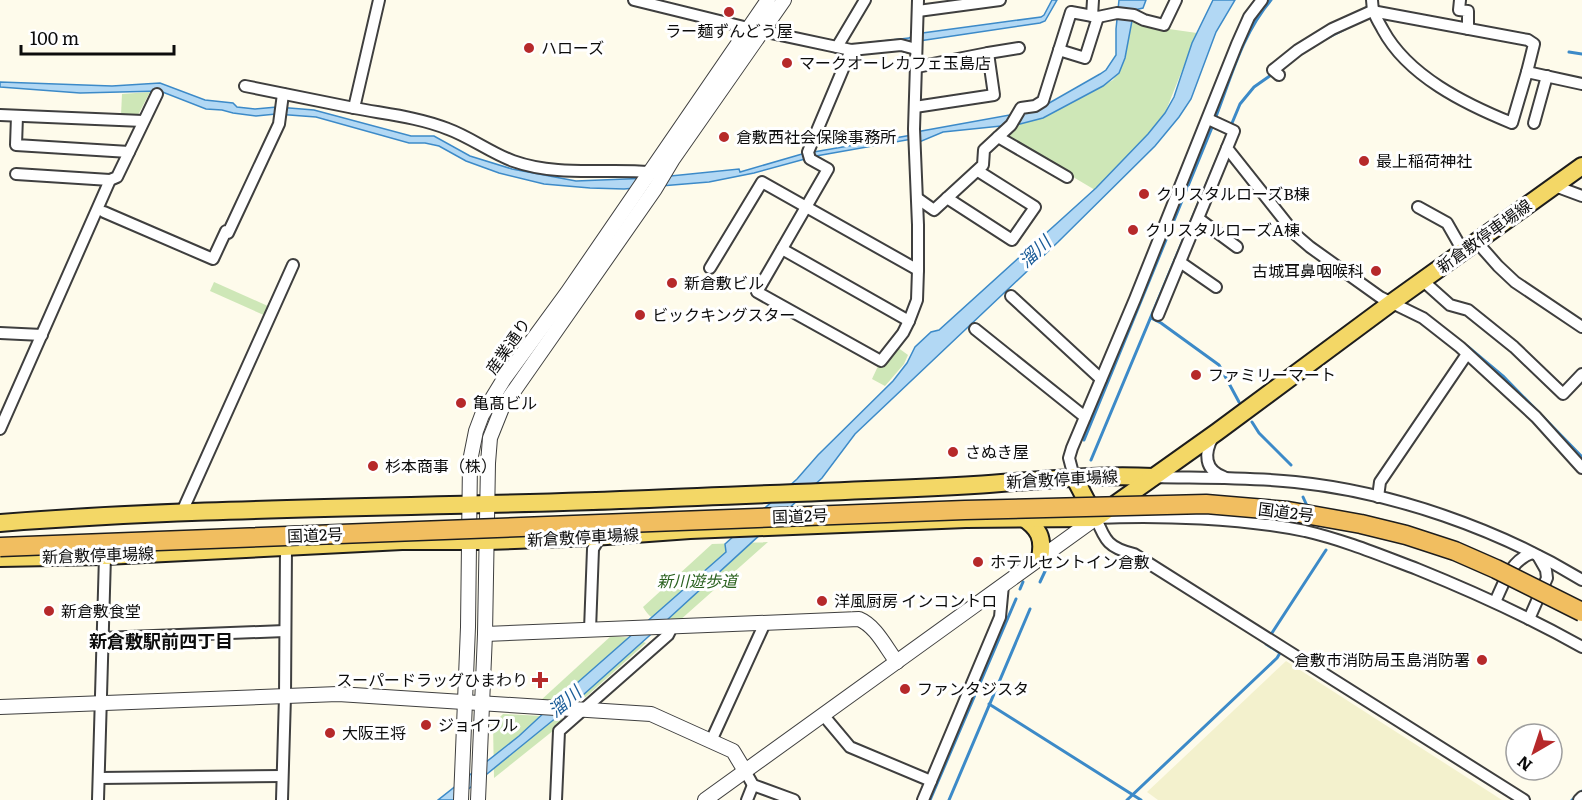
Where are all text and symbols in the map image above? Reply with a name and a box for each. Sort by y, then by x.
marker: ラー麺ずんどう屋 [722,5,736,19]
scale bar [21,18,174,56]
place label: ラー麺ずんどう屋 [665,18,793,42]
text: 100 m [30,24,79,51]
place label: ハローズ [541,35,604,59]
marker: ハローズ [522,41,536,55]
place label: マークオーレカフェ玉島店 [799,50,991,74]
marker: マークオーレカフェ玉島店 [780,56,794,70]
place label: 倉敷西社会保険事務所 [736,124,896,148]
marker: 倉敷西社会保険事務所 [717,130,731,144]
place label: 最上稲荷神社 [1376,148,1472,172]
marker: 最上稲荷神社 [1357,154,1371,168]
place label: クリスタルローズB棟 [1156,181,1310,205]
marker: クリスタルローズB棟 [1137,187,1151,201]
street label: 新倉敷停車場線 [1431,193,1536,278]
place label: クリスタルローズA棟 [1145,217,1300,241]
marker: クリスタルローズA棟 [1126,223,1140,237]
water label: 溜川 [1012,227,1058,273]
place label: 古城耳鼻咽喉科 [1252,258,1364,282]
marker: 古城耳鼻咽喉科 [1369,264,1383,278]
place label: 新倉敷ビル [684,270,764,294]
marker: 新倉敷ビル [665,276,679,290]
place label: ビックキングスター [652,302,796,326]
marker: ビックキングスター [633,308,647,322]
street label: 産業通り [479,312,535,379]
place label: ファミリーマート [1208,362,1336,386]
marker: ファミリーマート [1189,368,1203,382]
place label: 亀髙ビル [473,390,537,414]
marker: 亀髙ビル [454,396,468,410]
place label: さぬき屋 [965,439,1029,463]
marker: さぬき屋 [946,445,960,459]
place label: 杉本商事（株） [385,453,497,477]
marker: 杉本商事（株） [366,459,380,473]
street label: 新倉敷停車場線 [1005,463,1119,493]
street label: 国道2号 [1257,496,1315,526]
street label: 国道2号 [772,502,828,528]
street label: 国道2号 [287,521,343,547]
street label: 新倉敷停車場線 [526,521,640,551]
street label: 新倉敷停車場線 [42,540,154,568]
place label: ホテルセントイン倉敷 [990,549,1150,573]
marker: ホテルセントイン倉敷 [971,555,985,569]
park label: 新川遊歩道 [657,568,740,592]
place label: 洋風厨房 インコントロ [834,588,997,612]
marker: 洋風厨房 インコントロ [815,594,829,608]
place label: 新倉敷食堂 [61,598,141,622]
marker: 新倉敷食堂 [42,604,56,618]
district label: 新倉敷駅前四丁目 [89,627,233,654]
place label: 倉敷市消防局玉島消防署 [1294,647,1470,671]
marker: 倉敷市消防局玉島消防署 [1475,653,1489,667]
place label: スーパードラッグひまわり [336,667,528,691]
marker: スーパードラッグひまわり [533,673,547,687]
place label: ファンタジスタ [917,676,1029,700]
water label: 溜川 [542,678,588,723]
marker: ファンタジスタ [898,682,912,696]
place label: ジョイフル [438,712,518,736]
marker: ジョイフル [419,718,433,732]
place label: 大阪王将 [342,720,406,744]
north arrow [1504,722,1564,782]
marker: 大阪王将 [323,726,337,740]
text: N [1511,751,1537,778]

